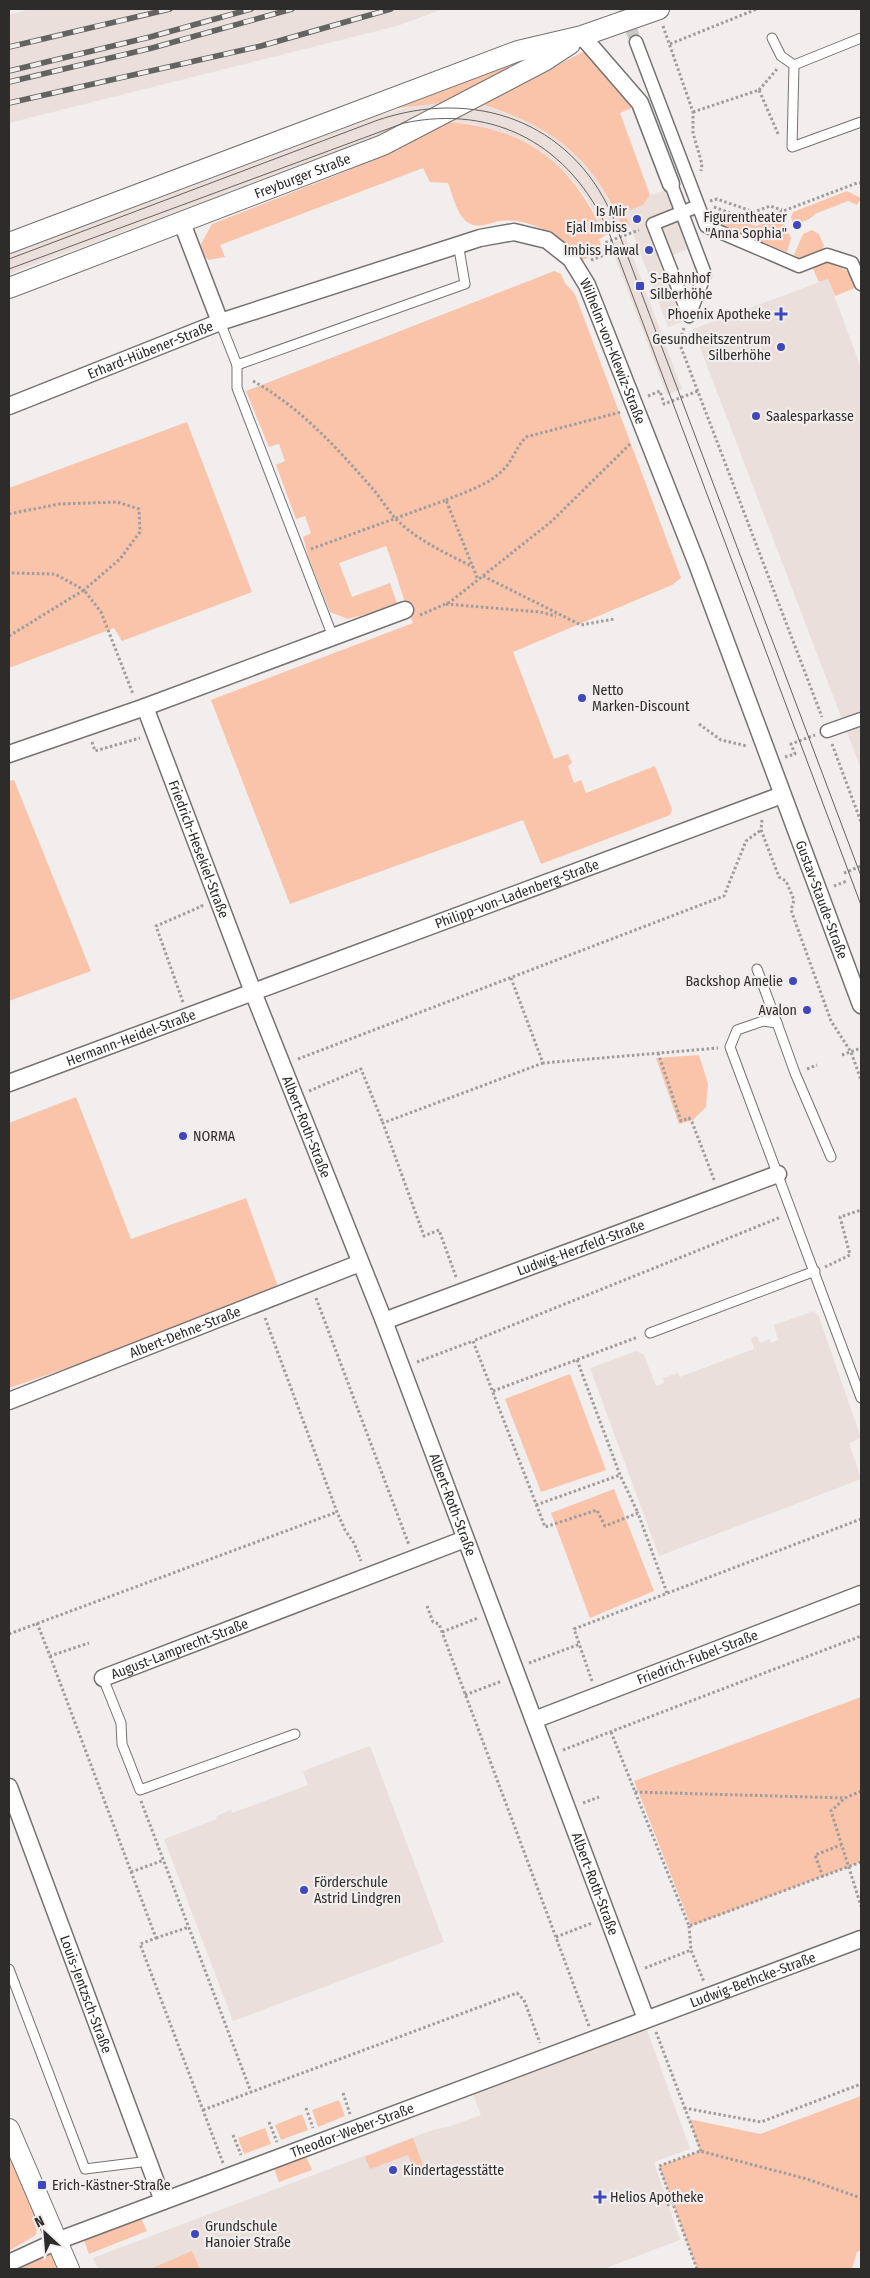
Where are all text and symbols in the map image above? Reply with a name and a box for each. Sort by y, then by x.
street label: Freyburger Straße [252,150,353,202]
place label: Is Mir Ejal Imbiss [566,203,627,236]
place label: Figurentheater "Anna Sophia" [703,209,787,242]
marker: Is Mir Ejal Imbiss [631,213,643,225]
marker: Figurentheater "Anna Sophia" [791,219,803,231]
place label: Imbiss Hawal [564,242,639,259]
marker: Imbiss Hawal [643,244,655,256]
place label: S-Bahnhof Silberhöhe [650,270,713,303]
street label: Wilhelm-von-Klewiz-Straße [576,275,649,427]
marker: S-Bahnhof Silberhöhe [634,280,646,292]
place label: Phoenix Apotheke [668,306,771,323]
marker: Phoenix Apotheke [775,308,787,320]
street label: Erhard-Hübener-Straße [85,318,216,383]
place label: Gesundheitszentrum Silberhöhe [652,331,771,364]
marker: Gesundheitszentrum Silberhöhe [775,341,787,353]
place label: Saalesparkasse [766,408,854,425]
marker: Saalesparkasse [750,410,762,422]
place label: Netto Marken-Discount [592,682,690,715]
marker: Netto Marken-Discount [576,692,588,704]
street label: Friedrich-Hesekiel-Straße [165,778,232,921]
street label: Gustav-Staude-Straße [792,838,851,962]
street label: Philipp-von-Ladenberg-Straße [433,856,601,932]
place label: Backshop Amelie [685,973,783,990]
marker: Backshop Amelie [787,975,799,987]
place label: Avalon [759,1002,797,1019]
marker: Avalon [801,1004,813,1016]
street label: Hermann-Heidel-Straße [64,1006,198,1070]
street label: Albert-Roth-Straße [278,1074,334,1181]
place label: NORMA [193,1128,236,1145]
marker: NORMA [177,1130,189,1142]
street label: Ludwig-Herzfeld-Straße [515,1216,647,1280]
street label: Albert-Dehne-Straße [127,1303,243,1362]
street label: Albert-Roth-Straße [425,1451,479,1558]
street label: August-Lamprecht-Straße [109,1615,251,1683]
street label: Friedrich-Fubel-Straße [635,1627,760,1689]
street label: Albert-Roth-Straße [568,1830,622,1938]
place label: Förderschule Astrid Lindgren [314,1874,401,1907]
marker: Förderschule Astrid Lindgren [298,1884,310,1896]
street label: Louis-Jentzsch-Straße [56,1933,115,2056]
street label: Ludwig-Bethcke-Straße [688,1949,818,2011]
street label: Theodor-Weber-Straße [288,2100,416,2162]
place label: Kindertagesstätte [403,2162,504,2179]
marker: Kindertagesstätte [387,2164,399,2176]
place label: Erich-Kästner-Straße [52,2177,171,2194]
marker: Erich-Kästner-Straße [36,2179,48,2191]
place label: Helios Apotheke [610,2189,704,2206]
marker: Helios Apotheke [594,2191,606,2203]
north arrow [20,2208,70,2258]
text: N [32,2212,47,2231]
place label: Grundschule Hanoier Straße [205,2218,291,2251]
marker: Grundschule Hanoier Straße [189,2228,201,2240]

